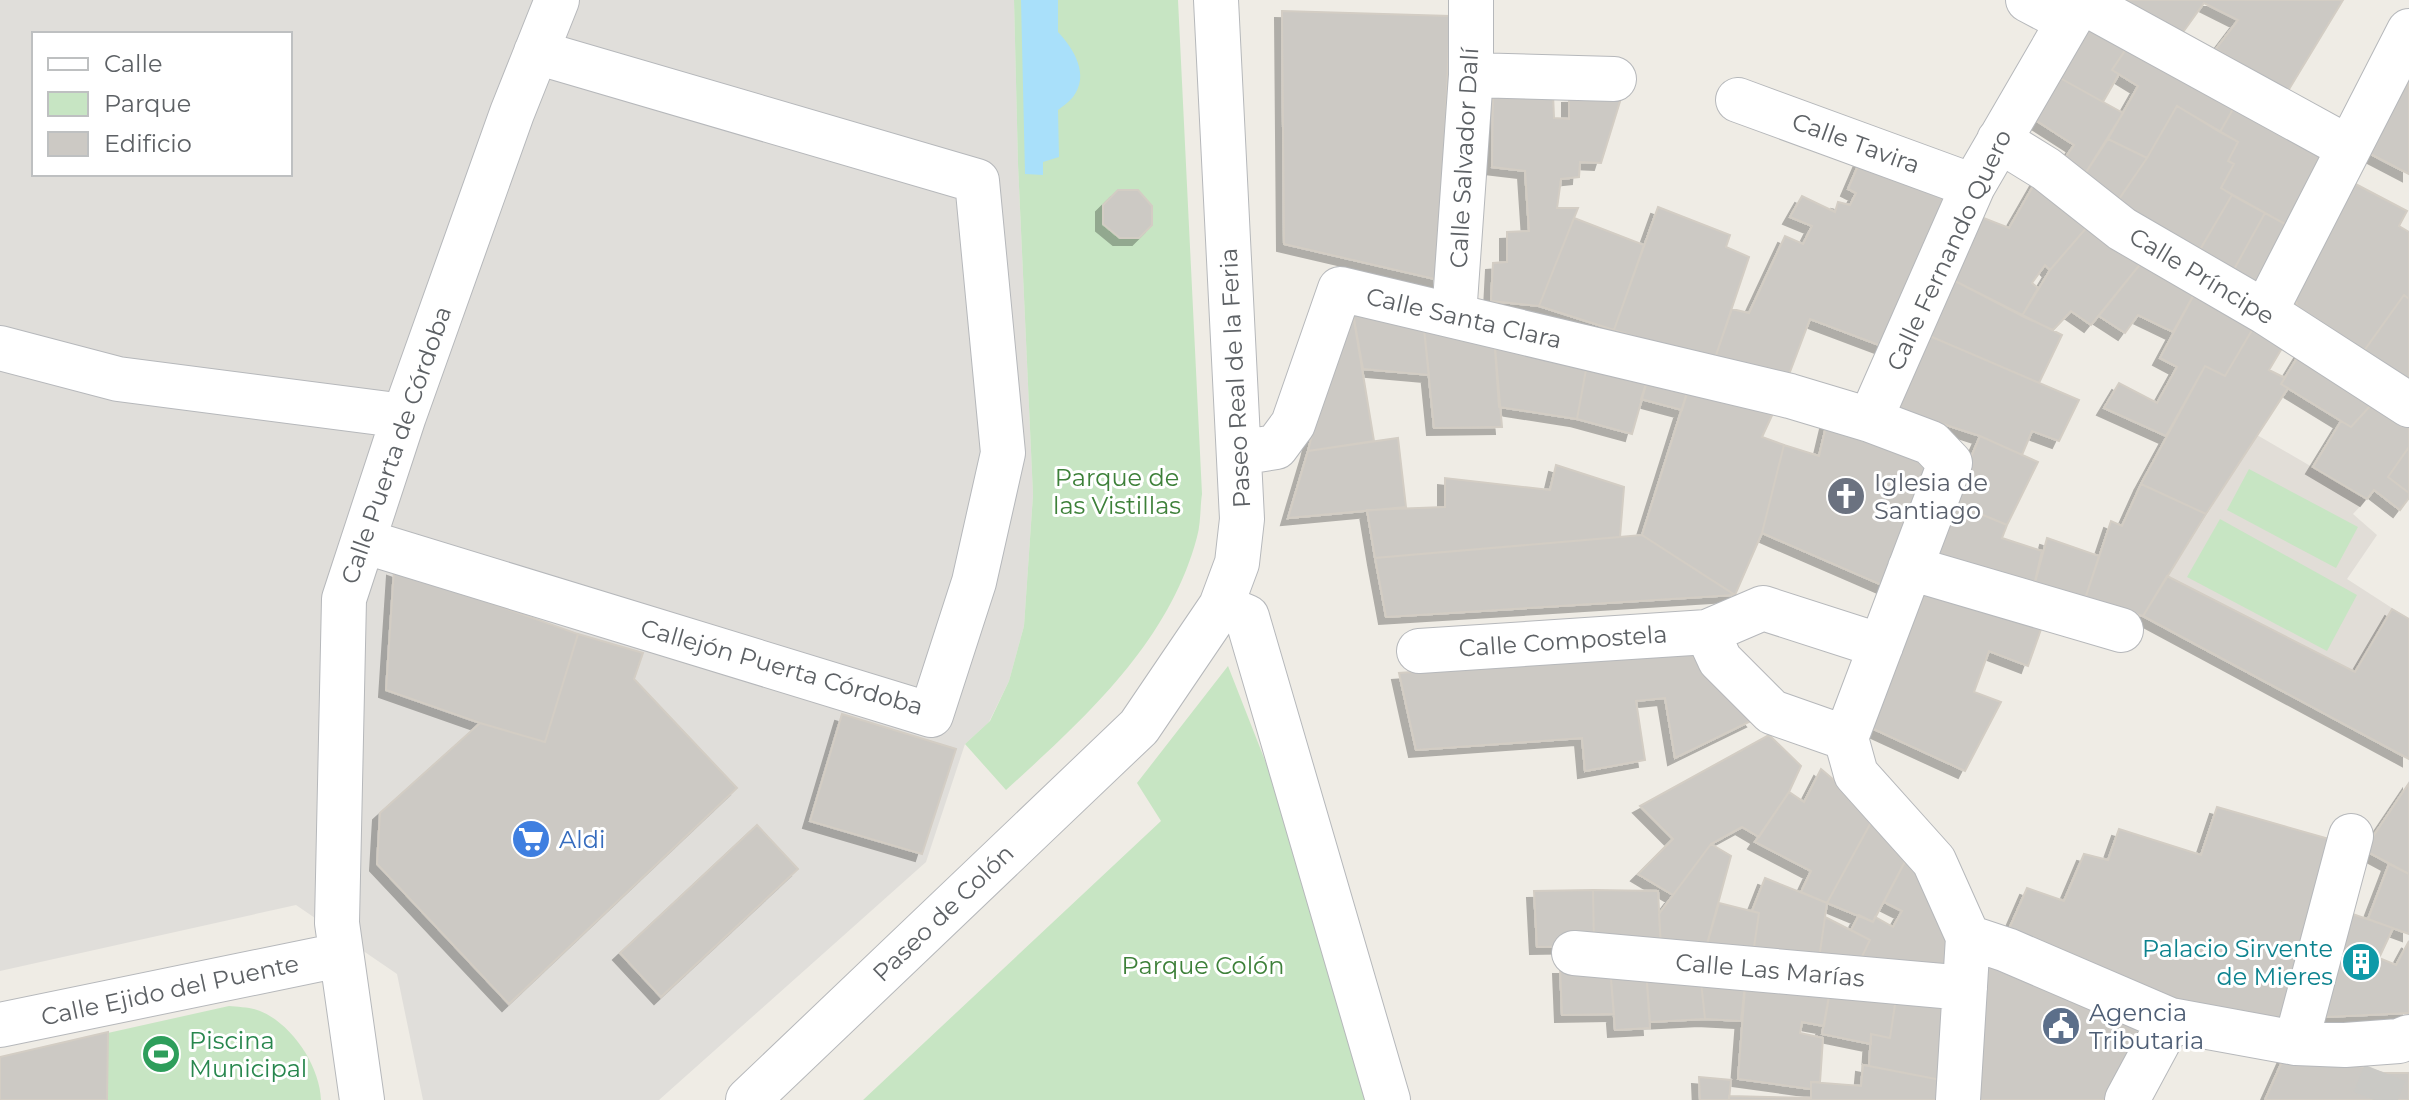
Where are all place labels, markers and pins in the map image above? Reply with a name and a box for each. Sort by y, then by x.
place label: Iglesia de Santiago [1874,468,1988,525]
church icon: Iglesia de Santiago [1825,475,1867,517]
supermarket icon: Aldi [510,818,552,860]
place label: Aldi [559,825,605,854]
place label: Palacio Sirvente de Mieres [2142,934,2333,991]
building icon: Palacio Sirvente de Mieres [2340,941,2382,983]
place label: Agencia Tributaria [2089,998,2204,1055]
public building icon: Agencia Tributaria [2040,1005,2082,1047]
place label: Piscina Municipal [189,1026,307,1083]
sports icon: Piscina Municipal [140,1033,182,1075]

